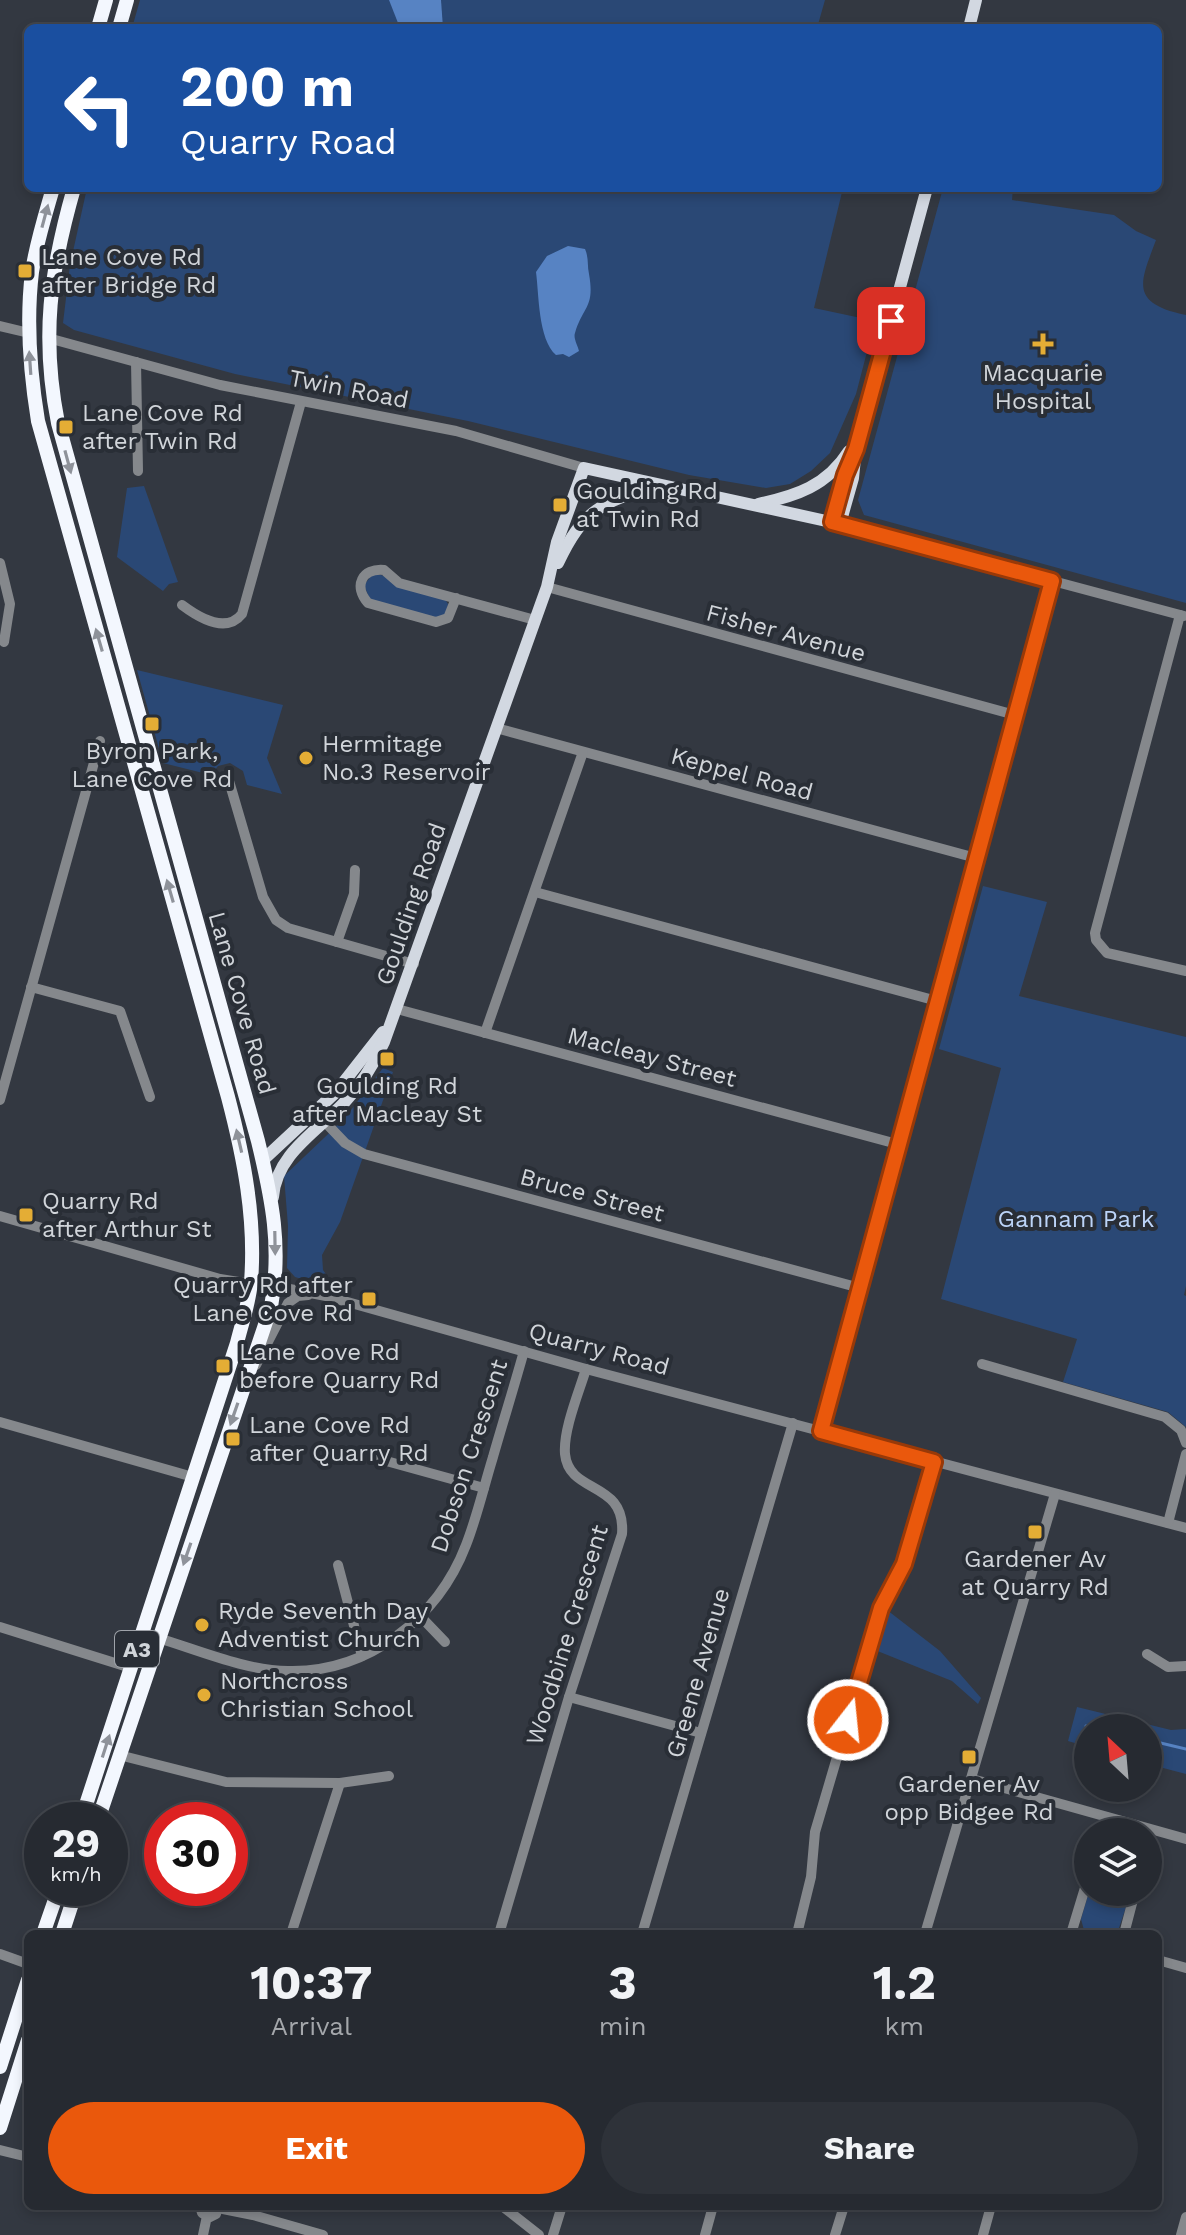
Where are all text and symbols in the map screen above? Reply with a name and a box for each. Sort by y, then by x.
text: 200 m [180,54,354,120]
icon: left [48,56,152,160]
text: Quarry Road [180,121,397,163]
one-way arrow [40,203,52,228]
place label: Lane Cove Rd after Bridge Rd [41,243,216,299]
marker: Lane Cove Rd after Bridge Rd [16,262,34,280]
pin [857,287,925,355]
icon: arrive [869,299,913,343]
marker: Macquarie Hospital [1032,333,1054,355]
one-way arrow [23,350,36,375]
place label: Macquarie Hospital [983,359,1103,415]
street label: Twin Road [287,364,411,414]
place label: Lane Cove Rd after Twin Rd [82,399,243,455]
marker: Lane Cove Rd after Twin Rd [57,418,75,436]
one-way arrow [63,449,75,474]
place label: Goulding Rd at Twin Rd [576,477,718,533]
marker: Goulding Rd at Twin Rd [551,496,569,514]
street label: Fisher Avenue [703,598,869,668]
one-way arrow [92,628,105,652]
marker: Byron Park, Lane Cove Rd [143,715,161,733]
place label: Hermitage No.3 Reservoir [322,730,491,786]
place label: Byron Park, Lane Cove Rd [72,737,232,793]
street label: Keppel Road [668,742,816,806]
marker: Hermitage No.3 Reservoir [297,749,315,767]
street label: Goulding Road [370,819,452,989]
one-way arrow [163,878,176,902]
street label: Lane Cove Road [203,908,281,1098]
street label: Macleay Street [564,1021,740,1093]
marker: Goulding Rd after Macleay St [378,1050,396,1068]
place label: Goulding Rd after Macleay St [292,1072,482,1128]
one-way arrow [232,1129,245,1154]
street label: Bruce Street [517,1162,667,1228]
place label: Quarry Rd after Arthur St [42,1187,212,1243]
park label: Gannam Park [998,1205,1155,1233]
marker: Quarry Rd after Arthur St [17,1206,35,1224]
one-way arrow [269,1231,282,1256]
place label: Quarry Rd after Lane Cove Rd [173,1271,353,1327]
marker: Quarry Rd after Lane Cove Rd [360,1290,378,1308]
street label: Quarry Road [526,1317,672,1381]
place label: Lane Cove Rd before Quarry Rd [239,1338,439,1394]
street label: Dobson Crescent [425,1356,513,1556]
marker: Lane Cove Rd before Quarry Rd [214,1357,232,1375]
one-way arrow [228,1402,240,1426]
place label: Lane Cove Rd after Quarry Rd [249,1411,429,1467]
marker: Lane Cove Rd after Quarry Rd [224,1430,242,1448]
street label: Woodbine Crescent [520,1521,614,1749]
marker: Gardener Av at Quarry Rd [1026,1523,1044,1541]
one-way arrow [180,1542,192,1566]
place label: Gardener Av at Quarry Rd [961,1545,1109,1601]
street label: Greene Avenue [660,1585,736,1761]
place label: Ryde Seventh Day Adventist Church [218,1597,429,1653]
marker: Ryde Seventh Day Adventist Church [193,1616,211,1634]
road number: A3 [115,1631,159,1667]
place label: Northcross Christian School [220,1667,414,1723]
position arrow [806,1678,890,1762]
marker: Northcross Christian School [195,1686,213,1704]
north arrow [1074,1714,1162,1802]
map controls [1074,1714,1162,1906]
one-way arrow [100,1734,112,1758]
marker: Gardener Av opp Bidgee Rd [960,1748,978,1766]
place label: Gardener Av opp Bidgee Rd [884,1770,1054,1826]
speed limit sign: 30 [144,1802,248,1906]
button: layers [1074,1818,1162,1906]
text: 29 [52,1820,100,1867]
text: km/h [50,1862,102,1886]
text: 10:37 [250,1954,373,2011]
text: 3 [608,1954,637,2011]
text: 1.2 [873,1954,936,2011]
text: Arrival [271,2011,352,2041]
text: min [599,2011,646,2041]
text: km [884,2011,924,2041]
button: Exit [48,2102,585,2194]
button: Share [601,2102,1138,2194]

